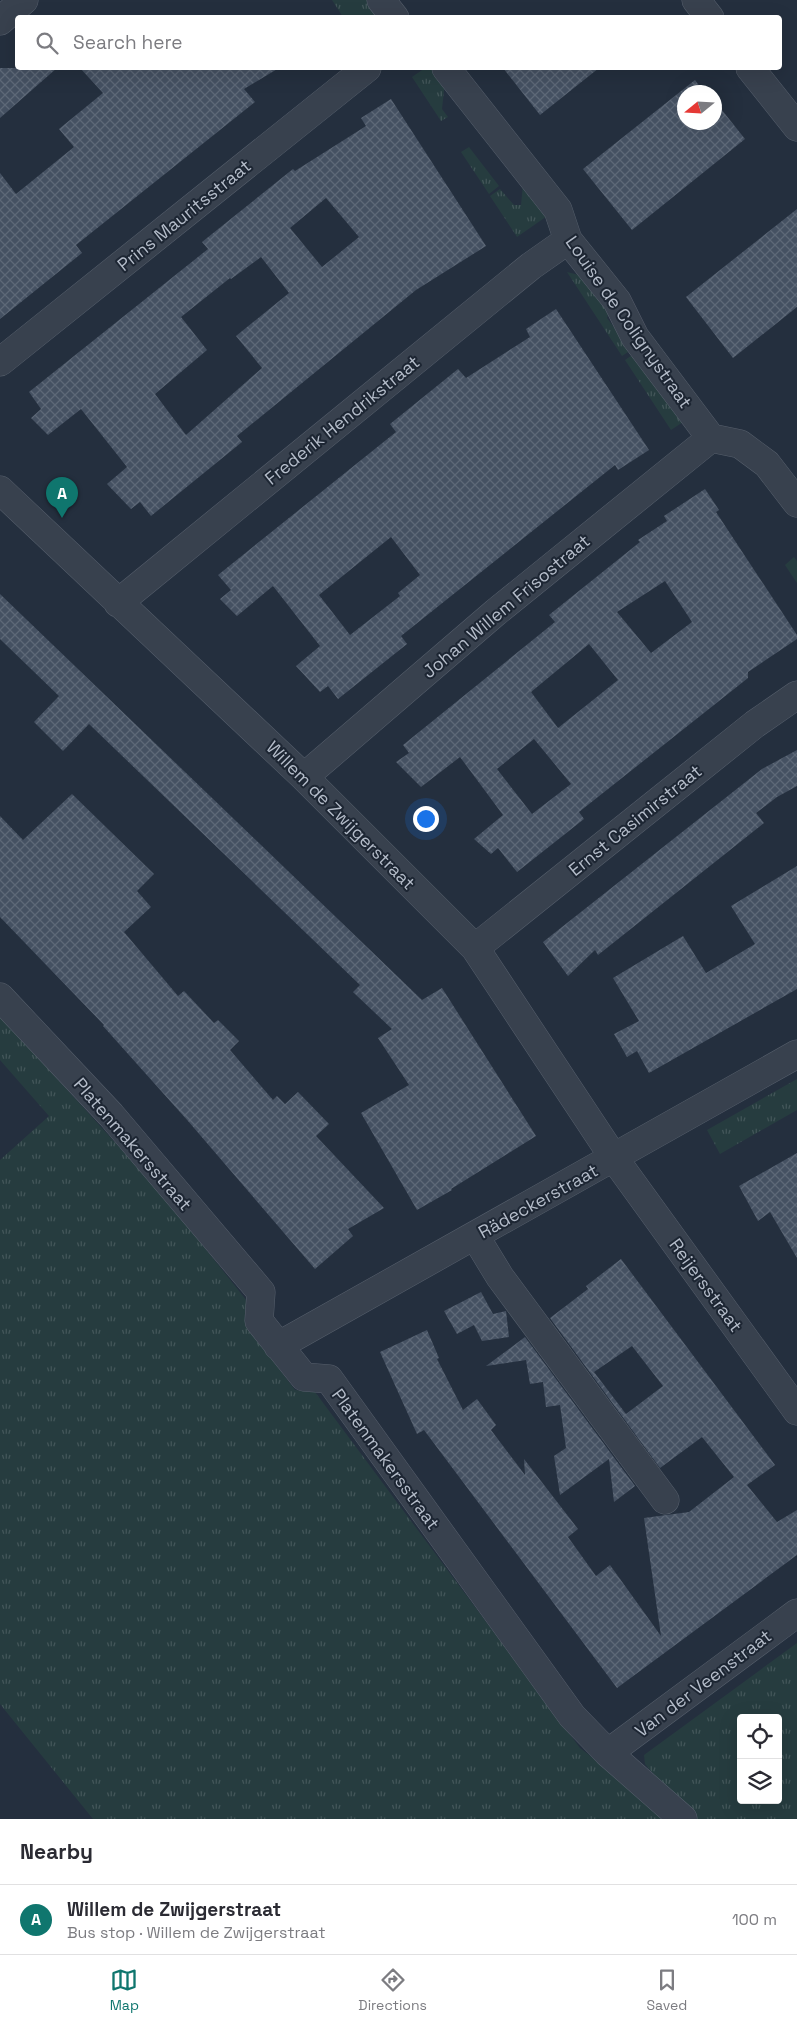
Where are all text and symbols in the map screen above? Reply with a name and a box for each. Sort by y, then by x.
search box [15,15,782,70]
icon: search [33,29,61,57]
text: Search here [73,30,183,55]
north arrow [677,85,722,130]
street label: Prins Mauritsstraat [113,154,255,276]
street label: Louise de Colignystraat [561,231,697,413]
street label: Frederik Hendrikstraat [260,350,424,490]
pin: A [46,477,78,518]
street label: Johan Willem Frisostraat [417,529,595,683]
street label: Willem de Zwijgerstraat [262,736,420,894]
street label: Ernst Casimirstraat [564,759,706,881]
your location [413,806,439,832]
street label: Platenmakersstraat [69,1073,197,1215]
street label: Rädeckerstraat [474,1159,602,1243]
street label: Reijersstraat [664,1234,748,1336]
street label: Platenmakersstraat [327,1384,445,1534]
street label: Van der Veenstraat [630,1624,776,1742]
map controls [737,1714,782,1804]
button: locate [737,1714,782,1759]
button: layers [737,1759,782,1804]
text: Nearby [20,1838,93,1865]
text: Willem de Zwijgerstraat [67,1897,281,1922]
text: A [31,1909,41,1930]
text: 100 m [732,1909,777,1930]
text: Bus stop · Willem de Zwijgerstraat [67,1922,326,1943]
tab: Map [110,1966,139,2014]
tab: Directions [358,1966,427,2014]
tab: Saved [646,1966,687,2014]

